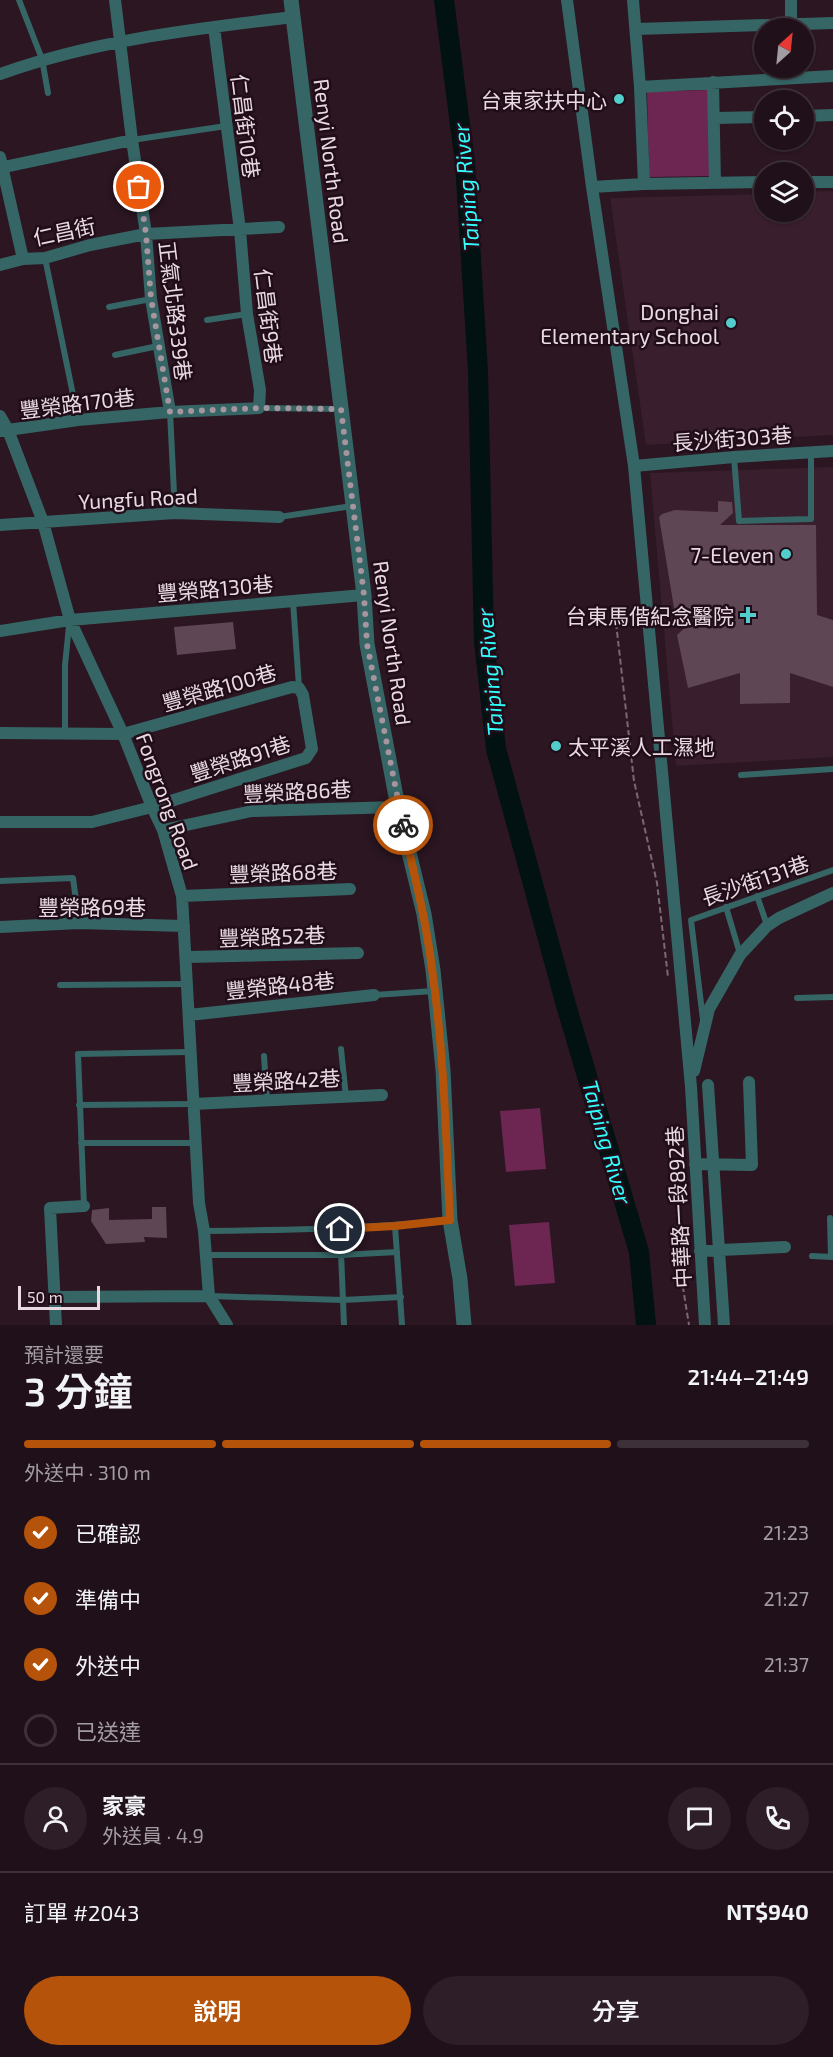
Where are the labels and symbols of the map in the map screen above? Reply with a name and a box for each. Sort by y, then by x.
north arrow [754,18,814,78]
street label: 仁昌街10巷 [227,72,265,180]
street label: Renyi North Road [309,77,355,245]
place label: 台東家扶中心 [481,87,607,112]
marker: 台東家扶中心 [612,92,626,106]
water label: Taiping River [446,121,484,252]
pin [113,161,164,212]
street label: 仁昌街 [31,212,97,250]
street label: 正氣北路339巷 [155,240,197,382]
street label: 仁昌街9巷 [251,267,287,365]
place label: Donghai Elementary School [540,299,720,348]
marker: Donghai Elementary School [724,316,738,330]
street label: 豐榮路170巷 [18,384,136,422]
street label: 長沙街303巷 [671,421,793,455]
street label: Yungfu Road [78,482,198,514]
place label: 7-Eleven [691,542,774,567]
marker: 7-Eleven [779,547,793,561]
street label: Renyi North Road [369,559,417,727]
street label: 豐榮路130巷 [156,570,274,606]
place label: 台東馬偕紀念醫院 [566,603,734,628]
water label: Taiping River [470,606,508,737]
marker: 台東馬偕紀念醫院 [739,606,757,624]
street label: 豐榮路100巷 [159,659,279,715]
street label: Fongrong Road [132,729,204,873]
street label: 豐榮路91巷 [187,730,293,786]
place label: 太平溪人工濕地 [568,734,715,759]
marker: 太平溪人工濕地 [549,739,563,753]
street label: 豐榮路86巷 [242,776,352,806]
courier [373,795,433,855]
street label: 長沙街131巷 [698,850,812,910]
street label: 豐榮路68巷 [228,858,338,886]
street label: 豐榮路69巷 [38,894,146,919]
street label: 豐榮路52巷 [218,922,326,950]
street label: 豐榮路48巷 [224,967,336,1003]
street label: 豐榮路42巷 [231,1065,341,1095]
water label: Taiping River [578,1077,638,1208]
street label: 中華路一段892巷 [661,1125,695,1289]
pin [314,1203,365,1254]
scale bar [18,1283,100,1310]

